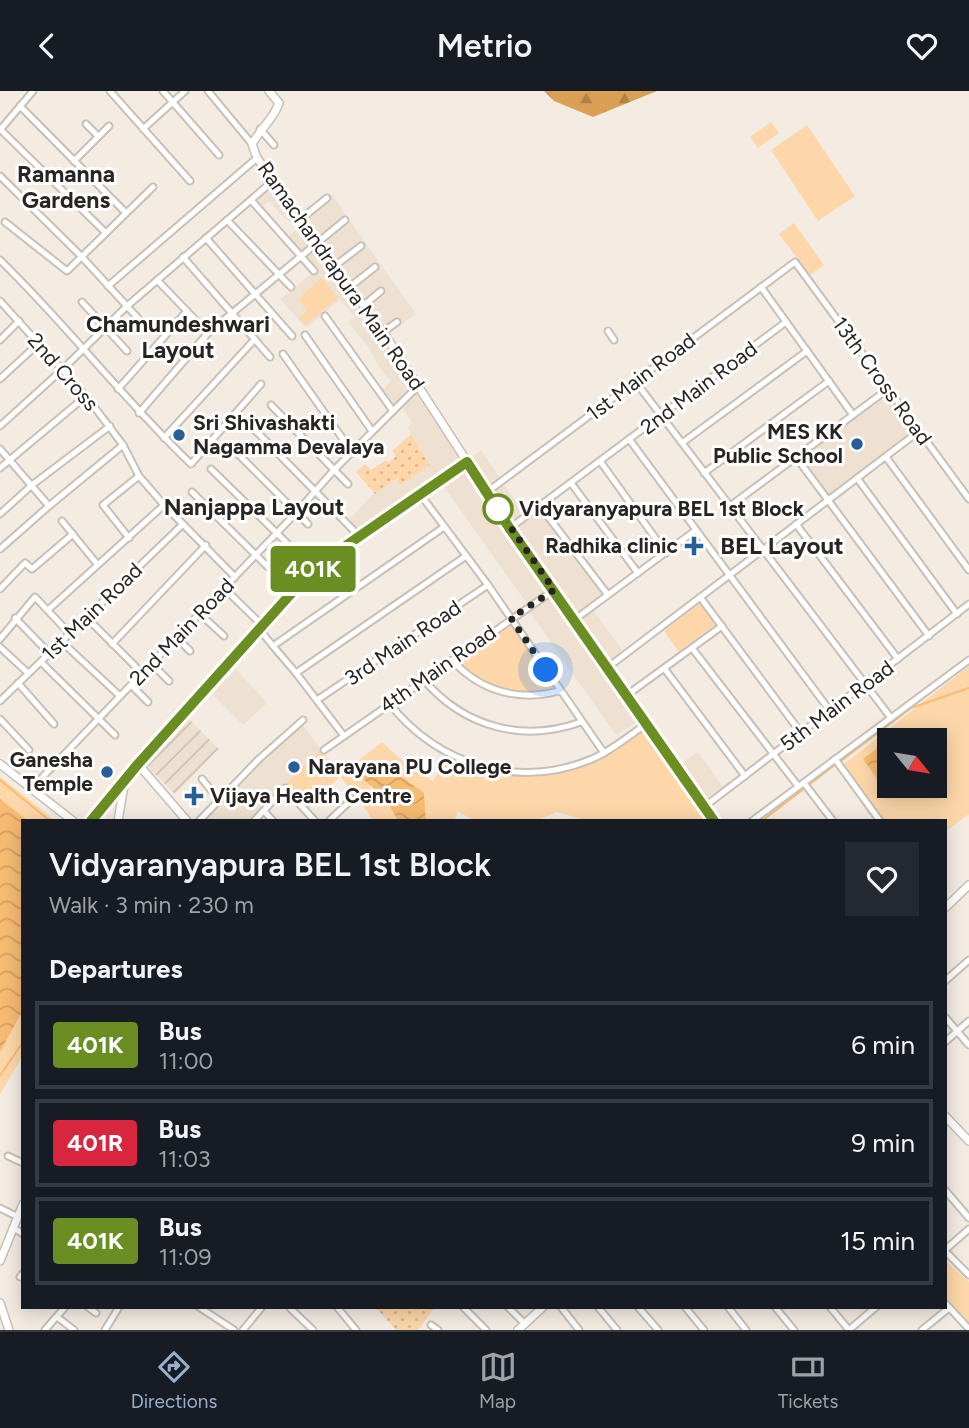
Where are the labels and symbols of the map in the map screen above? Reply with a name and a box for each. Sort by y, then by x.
street label: Ramachandrapura Main Road [253,156,430,395]
district label: Ramanna Gardens [17,160,115,214]
district label: Chamundeshwari Layout [86,310,270,364]
street label: 13th Cross Road [827,312,937,450]
street label: 1st Main Road [581,327,700,426]
street label: 2nd Cross [23,328,104,416]
street label: 2nd Main Road [635,336,762,440]
place label: Sri Shivashakti Nagamma Devalaya [193,410,384,459]
place label: MES KK Public School [713,419,843,468]
marker: Sri Shivashakti Nagamma Devalaya [171,427,187,443]
marker: MES KK Public School [849,436,865,452]
district label: Nanjappa Layout [164,493,344,521]
marker: Vidyaranyapura BEL 1st Block [483,494,513,524]
place label: Vidyaranyapura BEL 1st Block [519,496,805,521]
district label: BEL Layout [720,531,844,560]
place label: Radhika clinic [545,533,679,558]
marker: Radhika clinic [684,536,704,556]
line badge: 401K [264,546,362,592]
street label: 1st Main Road [36,557,147,666]
street label: 2nd Main Road [124,573,239,691]
street label: 3rd Main Road [340,595,466,691]
street label: 4th Main Road [375,619,501,718]
your location [528,652,563,687]
street label: 5th Main Road [775,655,898,756]
north arrow [877,728,947,798]
place label: Ganesha Temple [10,747,93,796]
place label: Narayana PU College [308,754,512,779]
marker: Narayana PU College [286,759,302,775]
marker: Ganesha Temple [99,764,115,780]
place label: Vijaya Health Centre [210,783,412,808]
marker: Vijaya Health Centre [184,786,204,806]

